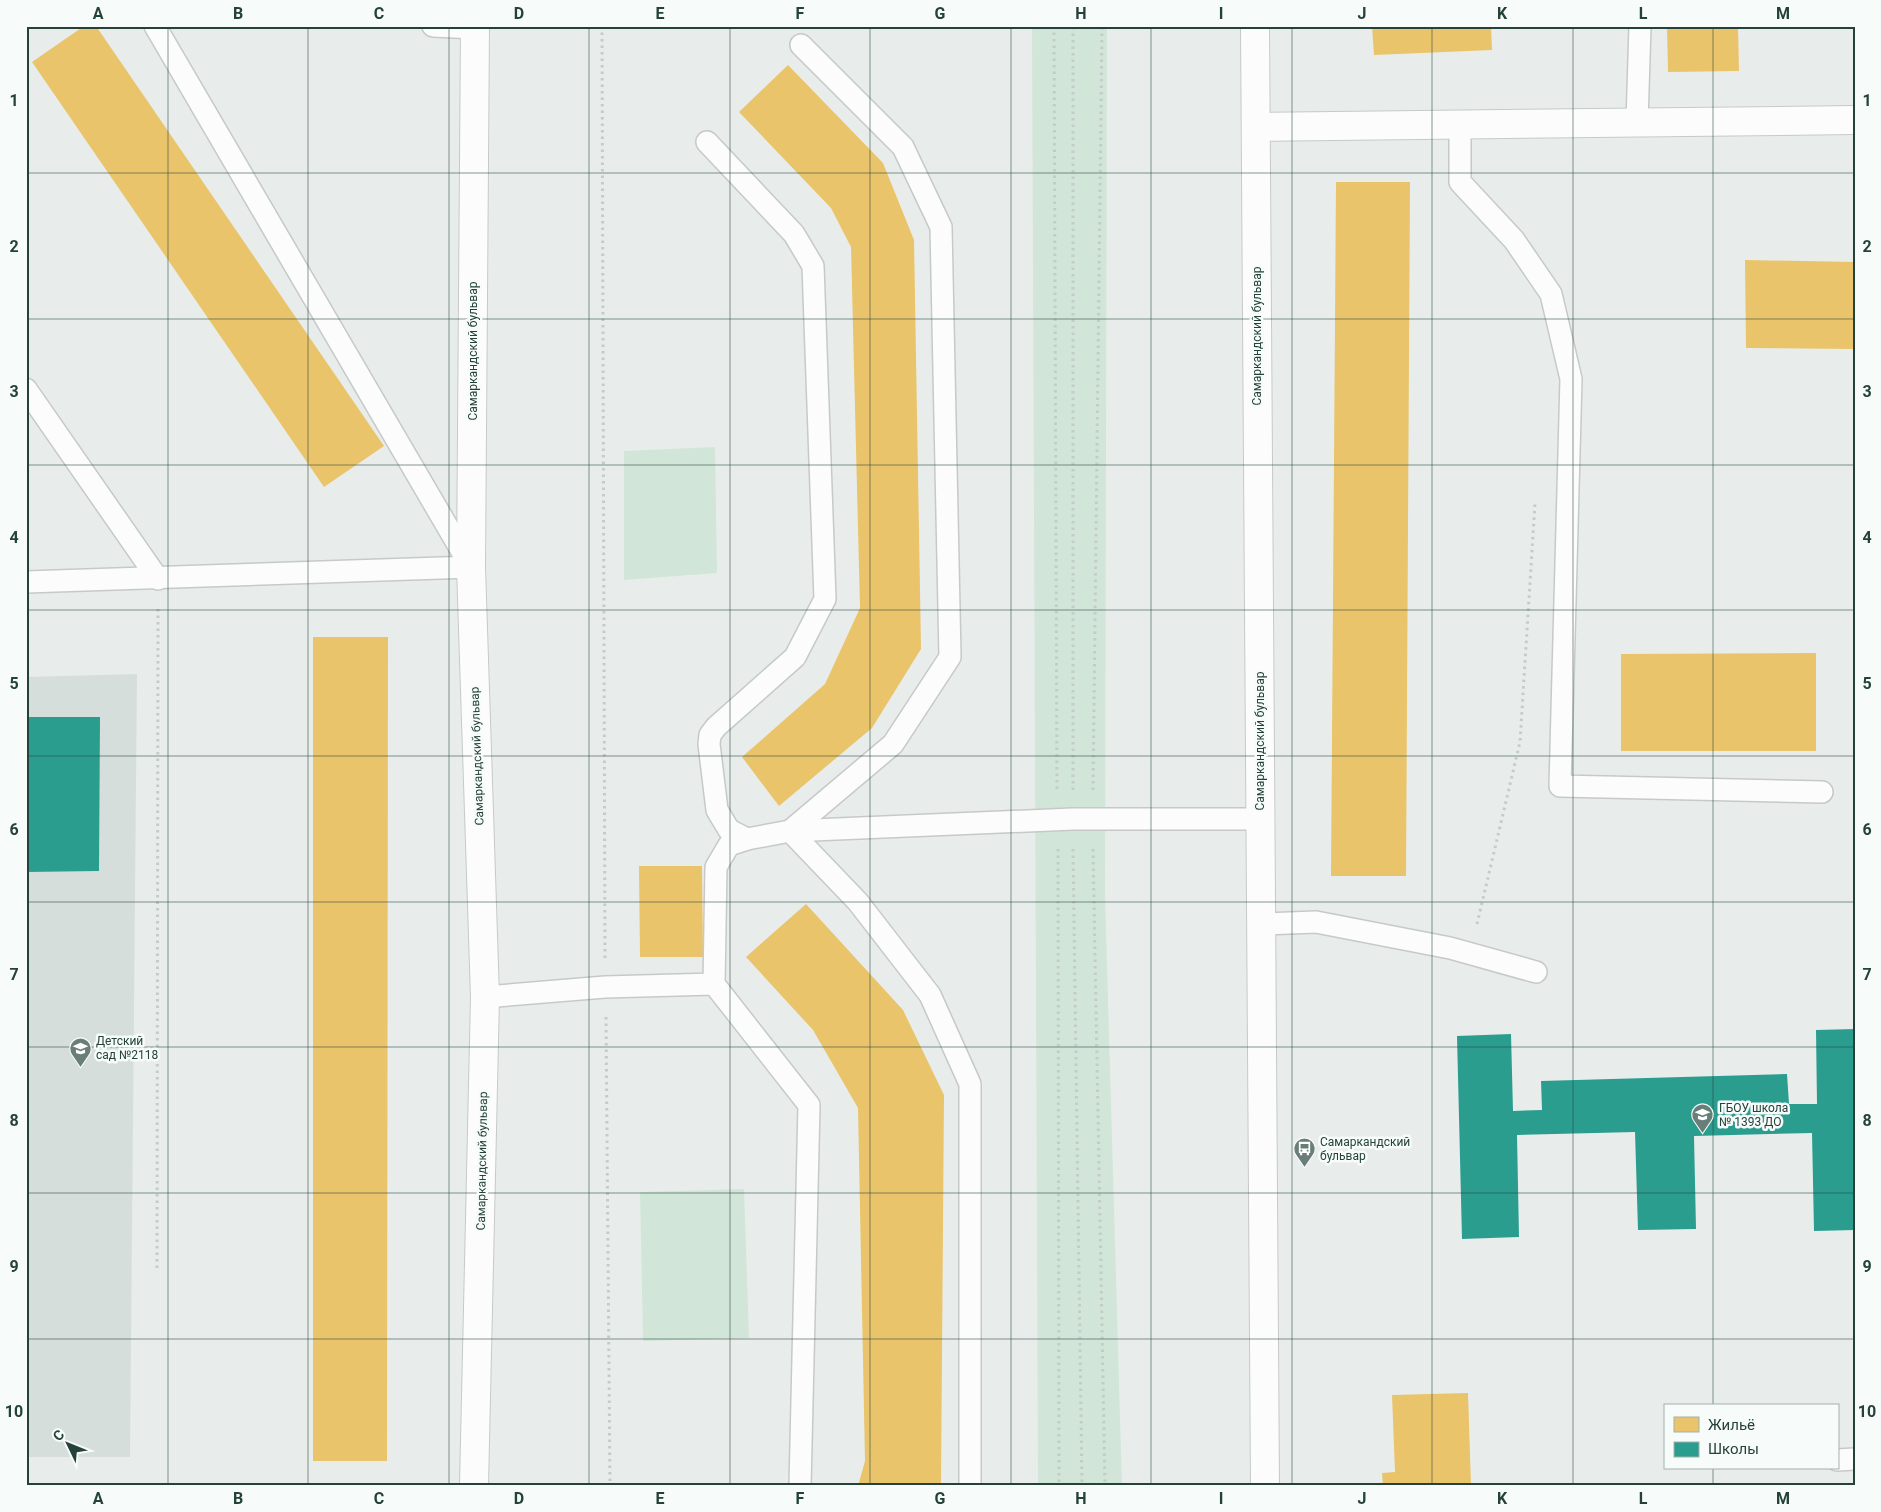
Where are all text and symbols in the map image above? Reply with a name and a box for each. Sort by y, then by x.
text: A [93,4,104,23]
text: B [233,4,243,23]
text: C [374,4,384,23]
text: D [514,4,524,23]
text: E [656,4,665,23]
text: F [796,4,805,23]
text: G [935,4,946,23]
text: H [1075,4,1087,23]
text: I [1219,4,1223,23]
text: J [1358,4,1366,23]
text: K [1497,4,1508,23]
text: L [1639,4,1648,23]
text: M [1776,4,1790,23]
text: 1 [9,91,19,110]
text: 1 [1862,91,1872,110]
text: 2 [9,237,19,256]
text: 2 [1862,237,1872,256]
street label: Самаркандский бульвар [1250,266,1264,405]
street label: Самаркандский бульвар [466,281,480,420]
text: 3 [9,382,19,401]
text: 3 [1862,382,1872,401]
text: 4 [9,528,19,547]
text: 4 [1862,528,1872,547]
street label: Самаркандский бульвар [1253,671,1267,810]
text: 5 [9,674,19,693]
text: 5 [1862,674,1872,693]
street label: Самаркандский бульвар [468,686,486,826]
text: 6 [9,820,19,839]
text: 6 [1862,820,1872,839]
text: 7 [9,965,19,984]
text: 7 [1862,965,1872,984]
place label: Детский сад №2118 [96,1034,159,1062]
school or university icon: Детский сад №2118 [68,1036,92,1067]
street label: Самаркандский бульвар [474,1091,490,1231]
place label: ГБОУ школа № 1393 ДО [1719,1101,1788,1129]
school or university icon: ГБОУ школа № 1393 ДО [1691,1103,1715,1134]
text: 8 [9,1111,19,1130]
text: 8 [1862,1111,1872,1130]
place label: Самаркандский бульвар [1320,1135,1410,1163]
bus stop icon: Самаркандский бульвар [1292,1137,1316,1168]
text: 9 [9,1257,19,1276]
text: 9 [1862,1257,1872,1276]
text: 10 [5,1402,23,1421]
text: 10 [1858,1402,1876,1421]
legend [1664,1404,1838,1470]
text: Жильё [1708,1416,1755,1434]
north arrow [42,1420,92,1470]
text: С [50,1426,67,1444]
text: Школы [1708,1440,1759,1458]
text: A [93,1489,104,1508]
text: B [233,1489,243,1508]
text: C [374,1489,384,1508]
text: D [514,1489,524,1508]
text: E [656,1489,665,1508]
text: F [796,1489,805,1508]
text: G [935,1489,946,1508]
text: H [1075,1489,1087,1508]
text: I [1219,1489,1223,1508]
text: J [1358,1489,1366,1508]
text: K [1497,1489,1508,1508]
text: L [1639,1489,1648,1508]
text: M [1776,1489,1790,1508]

